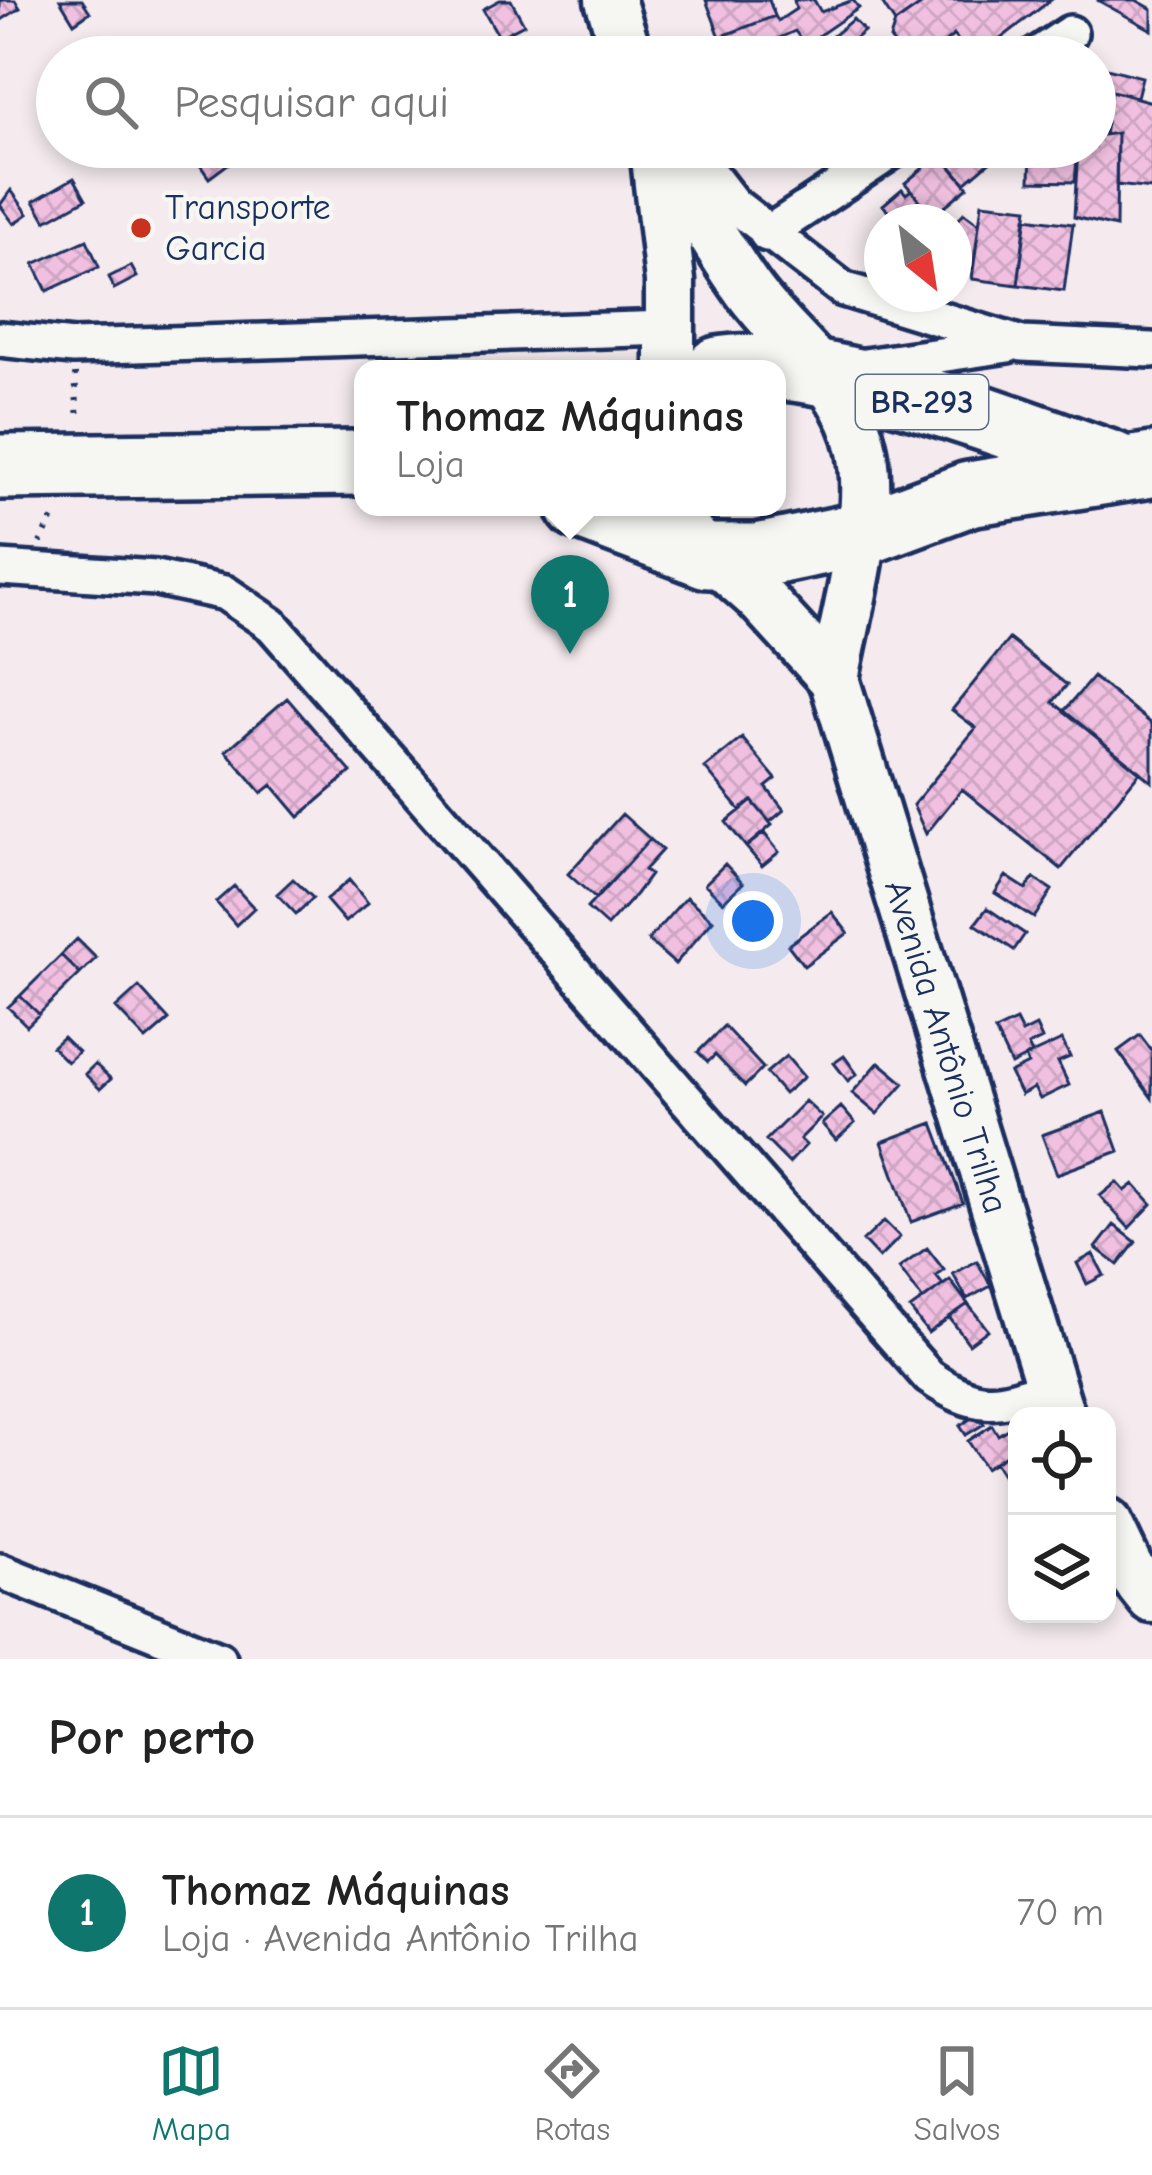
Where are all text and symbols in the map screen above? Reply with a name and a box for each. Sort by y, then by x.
search box [36,36,1116,168]
icon: search [78,69,144,135]
text: Pesquisar aqui [174,76,449,128]
place label: Transporte Garcia [165,187,331,269]
north arrow [864,204,972,312]
marker: Transporte Garcia [128,215,154,241]
popup [354,360,786,516]
road number: BR-293 [856,375,988,429]
text: Thomaz Máquinas [396,390,744,442]
text: Loja [396,442,465,487]
pin: 1 [531,555,609,654]
street label: Avenida Antônio Trilha [876,875,1017,1218]
your location [723,891,783,951]
map controls [1008,1407,1116,1623]
button: locate [1008,1407,1116,1515]
button: layers [1008,1515,1116,1623]
text: Por perto [48,1708,255,1767]
text: Thomaz Máquinas [162,1864,509,1916]
text: 1 [79,1890,95,1935]
text: 70 m [1017,1890,1104,1935]
text: Loja · Avenida Antônio Trilha [162,1916,639,1961]
tab: Mapa [152,2038,231,2148]
tab: Rotas [534,2038,610,2148]
tab: Salvos [914,2038,1000,2148]

